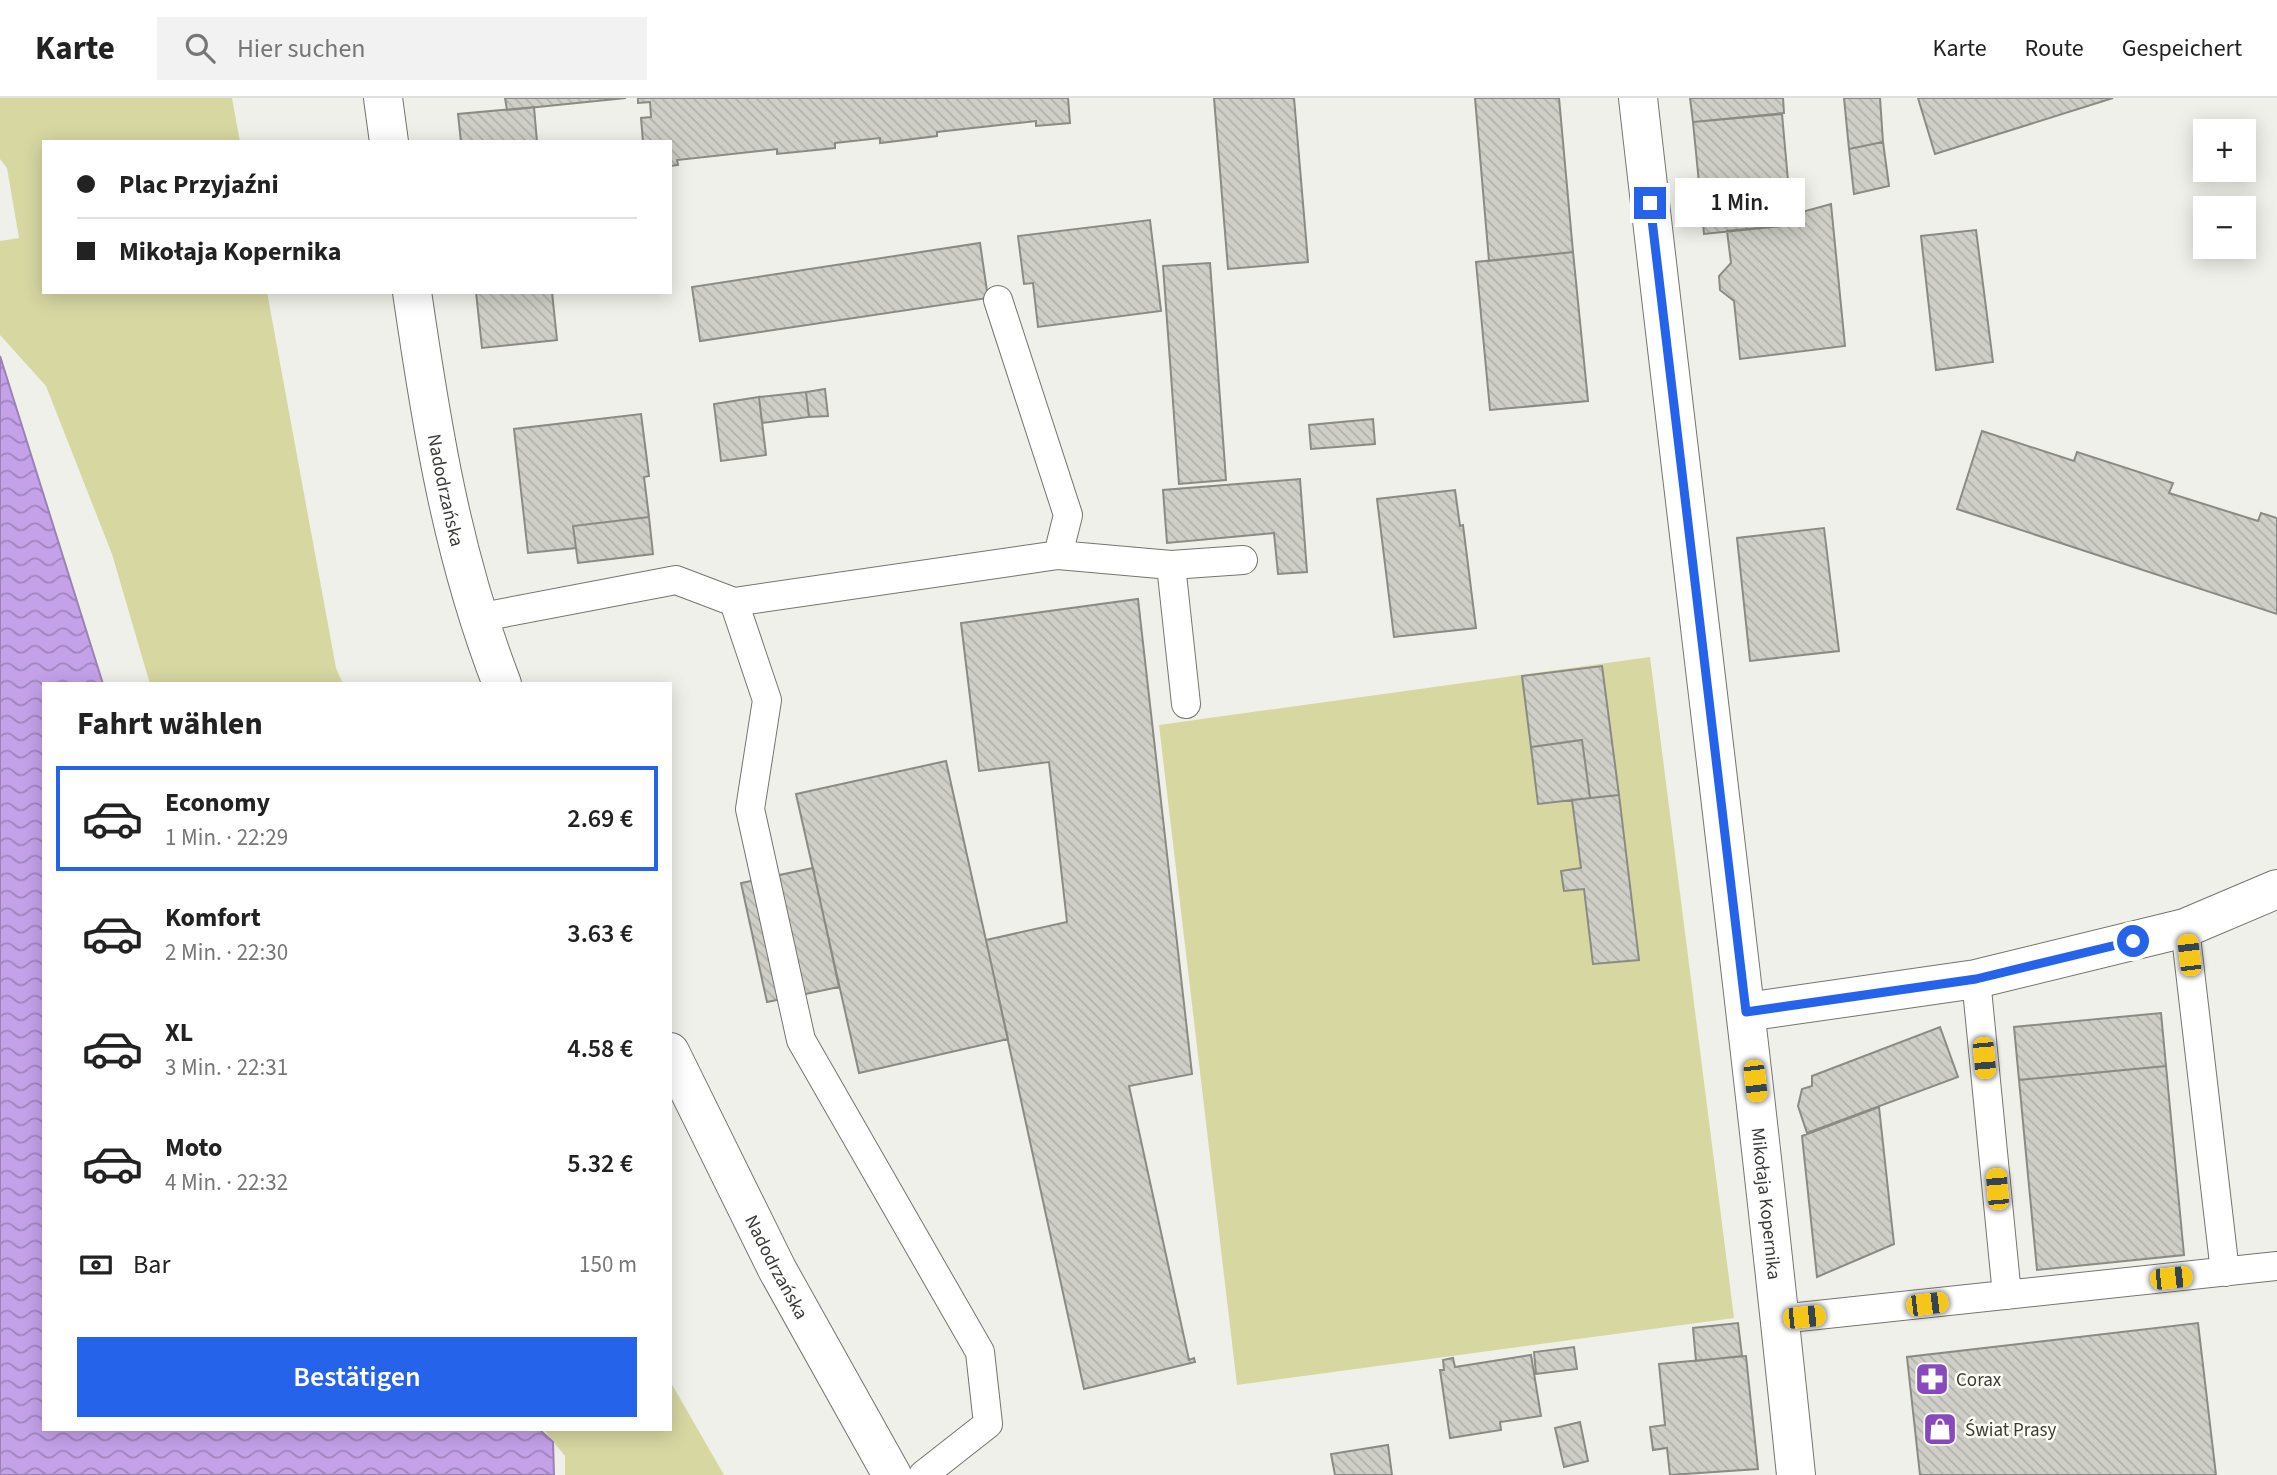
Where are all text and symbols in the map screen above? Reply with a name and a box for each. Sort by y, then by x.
search box [157,17,647,80]
text: Karte [35,25,115,72]
icon: search [181,29,219,67]
text: Hier suchen [237,30,366,67]
text: Karte [1933,31,1987,66]
text: Route [2025,31,2084,66]
text: Gespeichert [2122,31,2242,66]
map controls [2193,119,2256,259]
button: + [2193,119,2256,182]
text: Plac Przyjaźni [119,166,279,203]
callout: 1 Min. [1674,178,1804,228]
text: 1 Min. [1711,186,1769,219]
route end [1634,187,1666,219]
button: − [2193,196,2256,259]
text: Mikołaja Kopernika [119,233,342,270]
street label: Nadodrzańska [420,432,470,549]
text: Fahrt wählen [77,701,263,747]
text: Economy [165,784,270,821]
icon: car [81,787,144,850]
text: 2.69 € [567,800,633,837]
text: 1 Min. · 22:29 [165,821,288,854]
text: Komfort [165,899,261,936]
icon: car [81,902,144,965]
text: 3.63 € [567,915,633,952]
route start [2117,925,2149,957]
car [2177,933,2202,977]
text: 2 Min. · 22:30 [165,936,288,969]
text: XL [165,1014,193,1051]
icon: car [81,1017,144,1080]
text: 4.58 € [567,1030,633,1067]
car [1972,1036,1997,1080]
text: 3 Min. · 22:31 [165,1051,288,1084]
car [1743,1059,1768,1103]
street label: Mikołaja Kopernika [1744,1126,1787,1281]
text: Moto [165,1129,222,1166]
icon: car [81,1132,144,1195]
text: 5.32 € [567,1145,633,1182]
text: 4 Min. · 22:32 [165,1166,288,1199]
car [1985,1167,2010,1211]
street label: Nadodrzańska [737,1211,814,1324]
icon: cash [77,1246,115,1284]
text: Bar [133,1246,170,1283]
text: 150 m [579,1248,637,1281]
car [2150,1265,2193,1291]
car [1905,1291,1950,1317]
car [1783,1304,1826,1330]
button: Bestätigen [77,1337,637,1417]
pharmacy icon: Corax [1913,1360,1951,1398]
place label: Corax [1956,1367,2002,1394]
shop icon: Świat Prasy [1921,1410,1959,1448]
place label: Świat Prasy [1965,1417,2056,1444]

